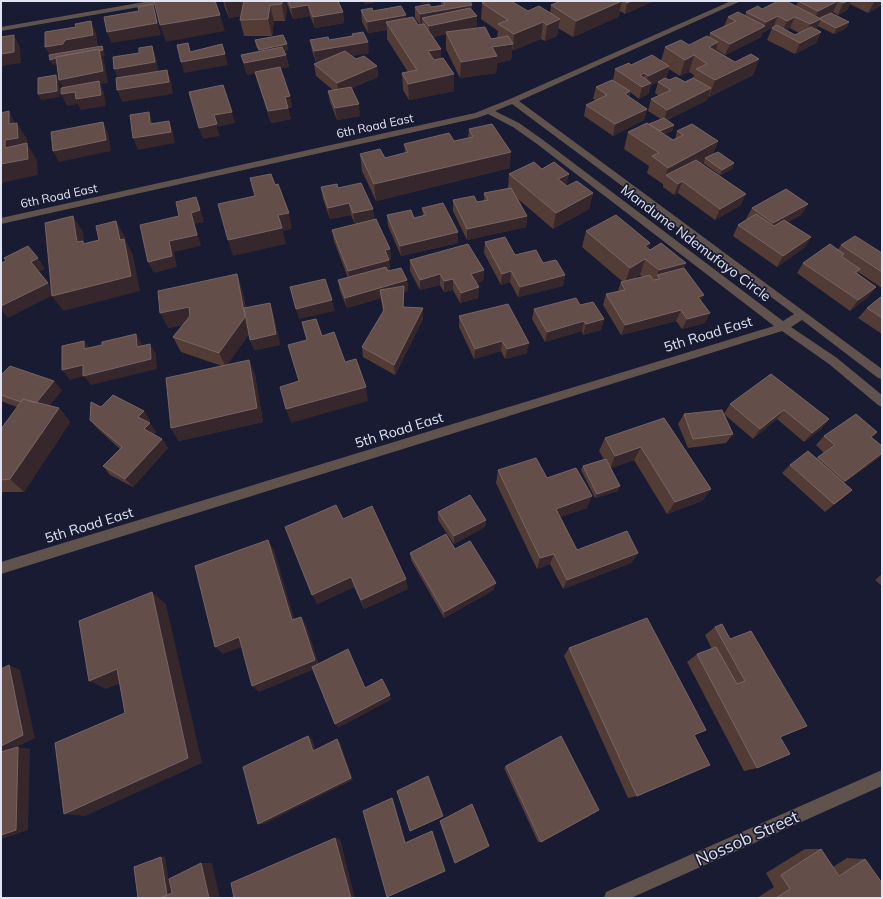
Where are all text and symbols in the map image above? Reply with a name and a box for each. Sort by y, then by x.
street label: 6th Road East [335,110,415,141]
street label: 6th Road East [19,180,99,211]
street label: Mandume Ndemufayo Circle [617,181,775,305]
street label: 5th Road East [662,312,754,356]
street label: 5th Road East [353,408,445,452]
street label: 5th Road East [43,503,135,547]
street label: Nossob Street [692,805,802,870]

